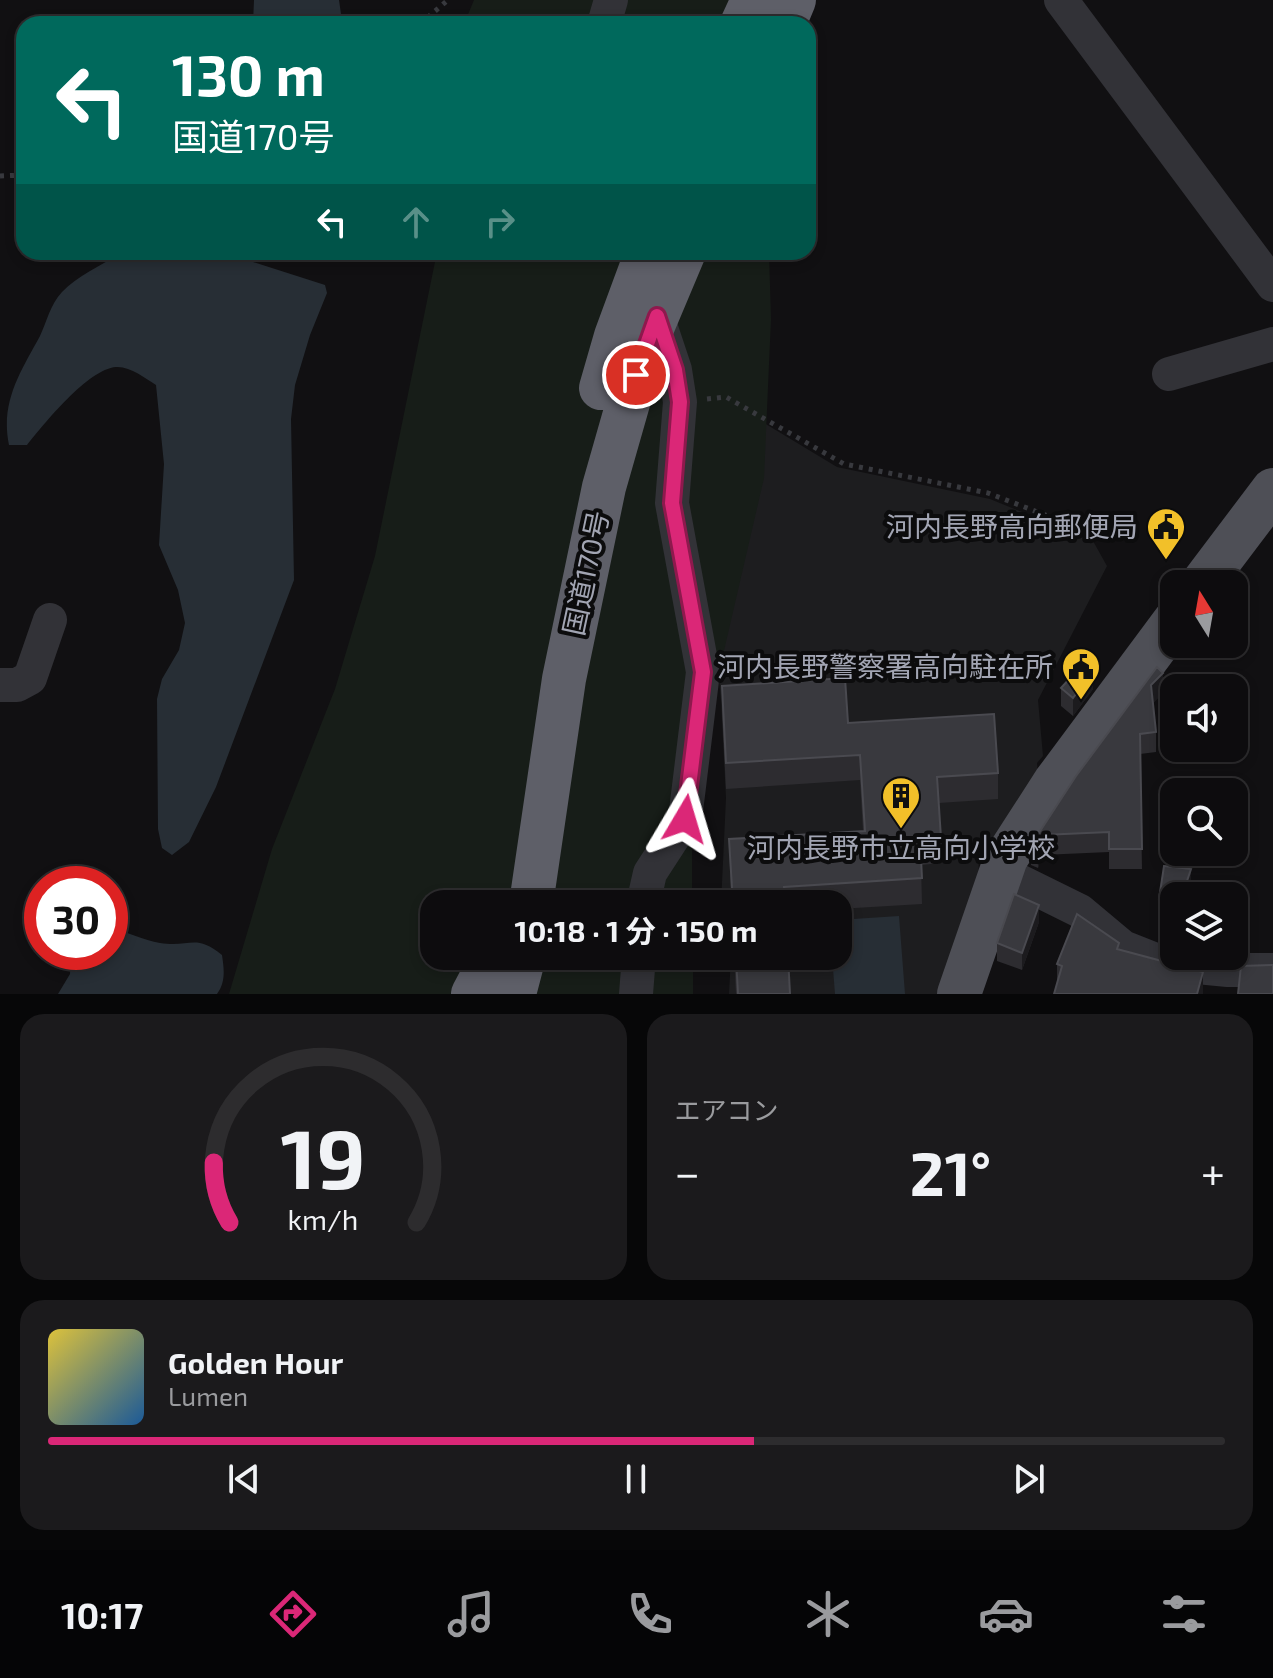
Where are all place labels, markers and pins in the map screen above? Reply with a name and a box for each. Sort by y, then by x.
pin [602,341,670,409]
public building icon: 河内長野高向郵便局 [1145,506,1187,561]
place label: 河内長野高向郵便局 [886,509,1138,543]
public building icon: 河内長野警察署高向駐在所 [1060,646,1102,701]
place label: 河内長野警察署高向駐在所 [717,649,1053,683]
building icon: 河内長野市立高向小学校 [880,775,922,830]
place label: 河内長野市立高向小学校 [747,830,1055,864]

